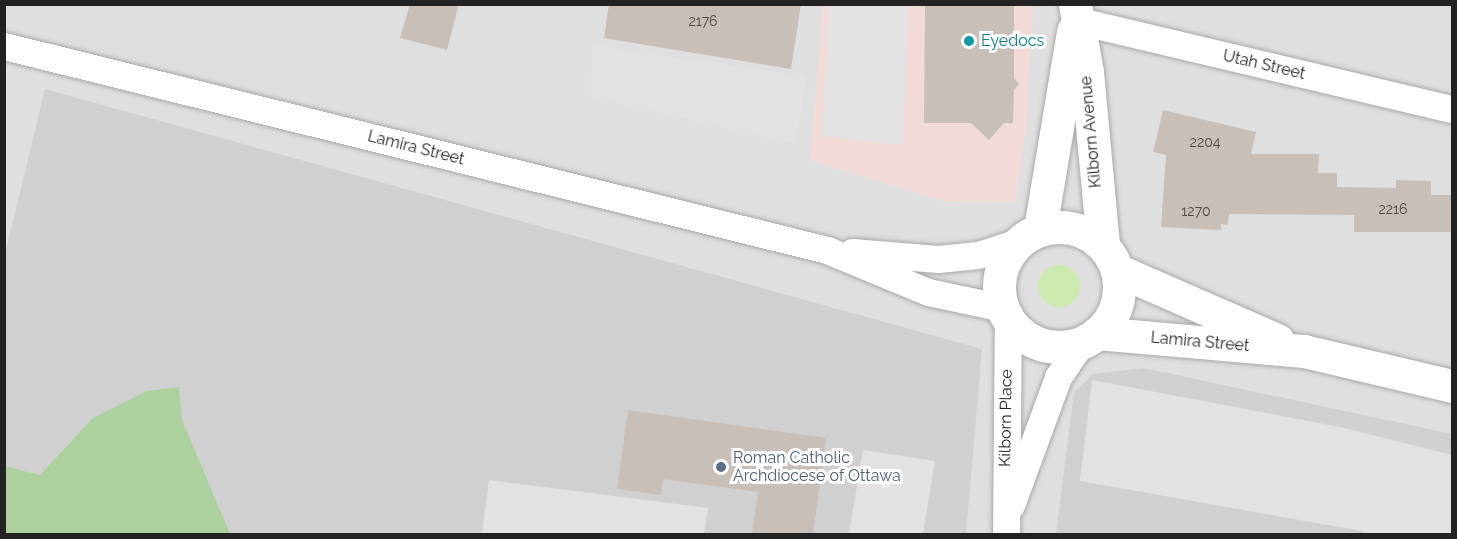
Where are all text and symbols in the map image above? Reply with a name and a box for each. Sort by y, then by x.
house number: 2176 [688,13,718,29]
place label: Eyedocs [981,31,1044,51]
marker: Eyedocs [962,34,976,48]
street label: Utah Street [1221,46,1307,84]
street label: Kilborn Avenue [1077,75,1105,189]
street label: Lamira Street [366,127,466,169]
house number: 2204 [1190,134,1220,150]
house number: 2216 [1378,201,1408,217]
house number: 1270 [1181,203,1211,219]
street label: Lamira Street [1150,328,1250,356]
street label: Kilborn Place [996,369,1016,467]
place label: Roman Catholic Archdiocese of Ottawa [733,448,901,486]
marker: Roman Catholic Archdiocese of Ottawa [714,460,728,474]

